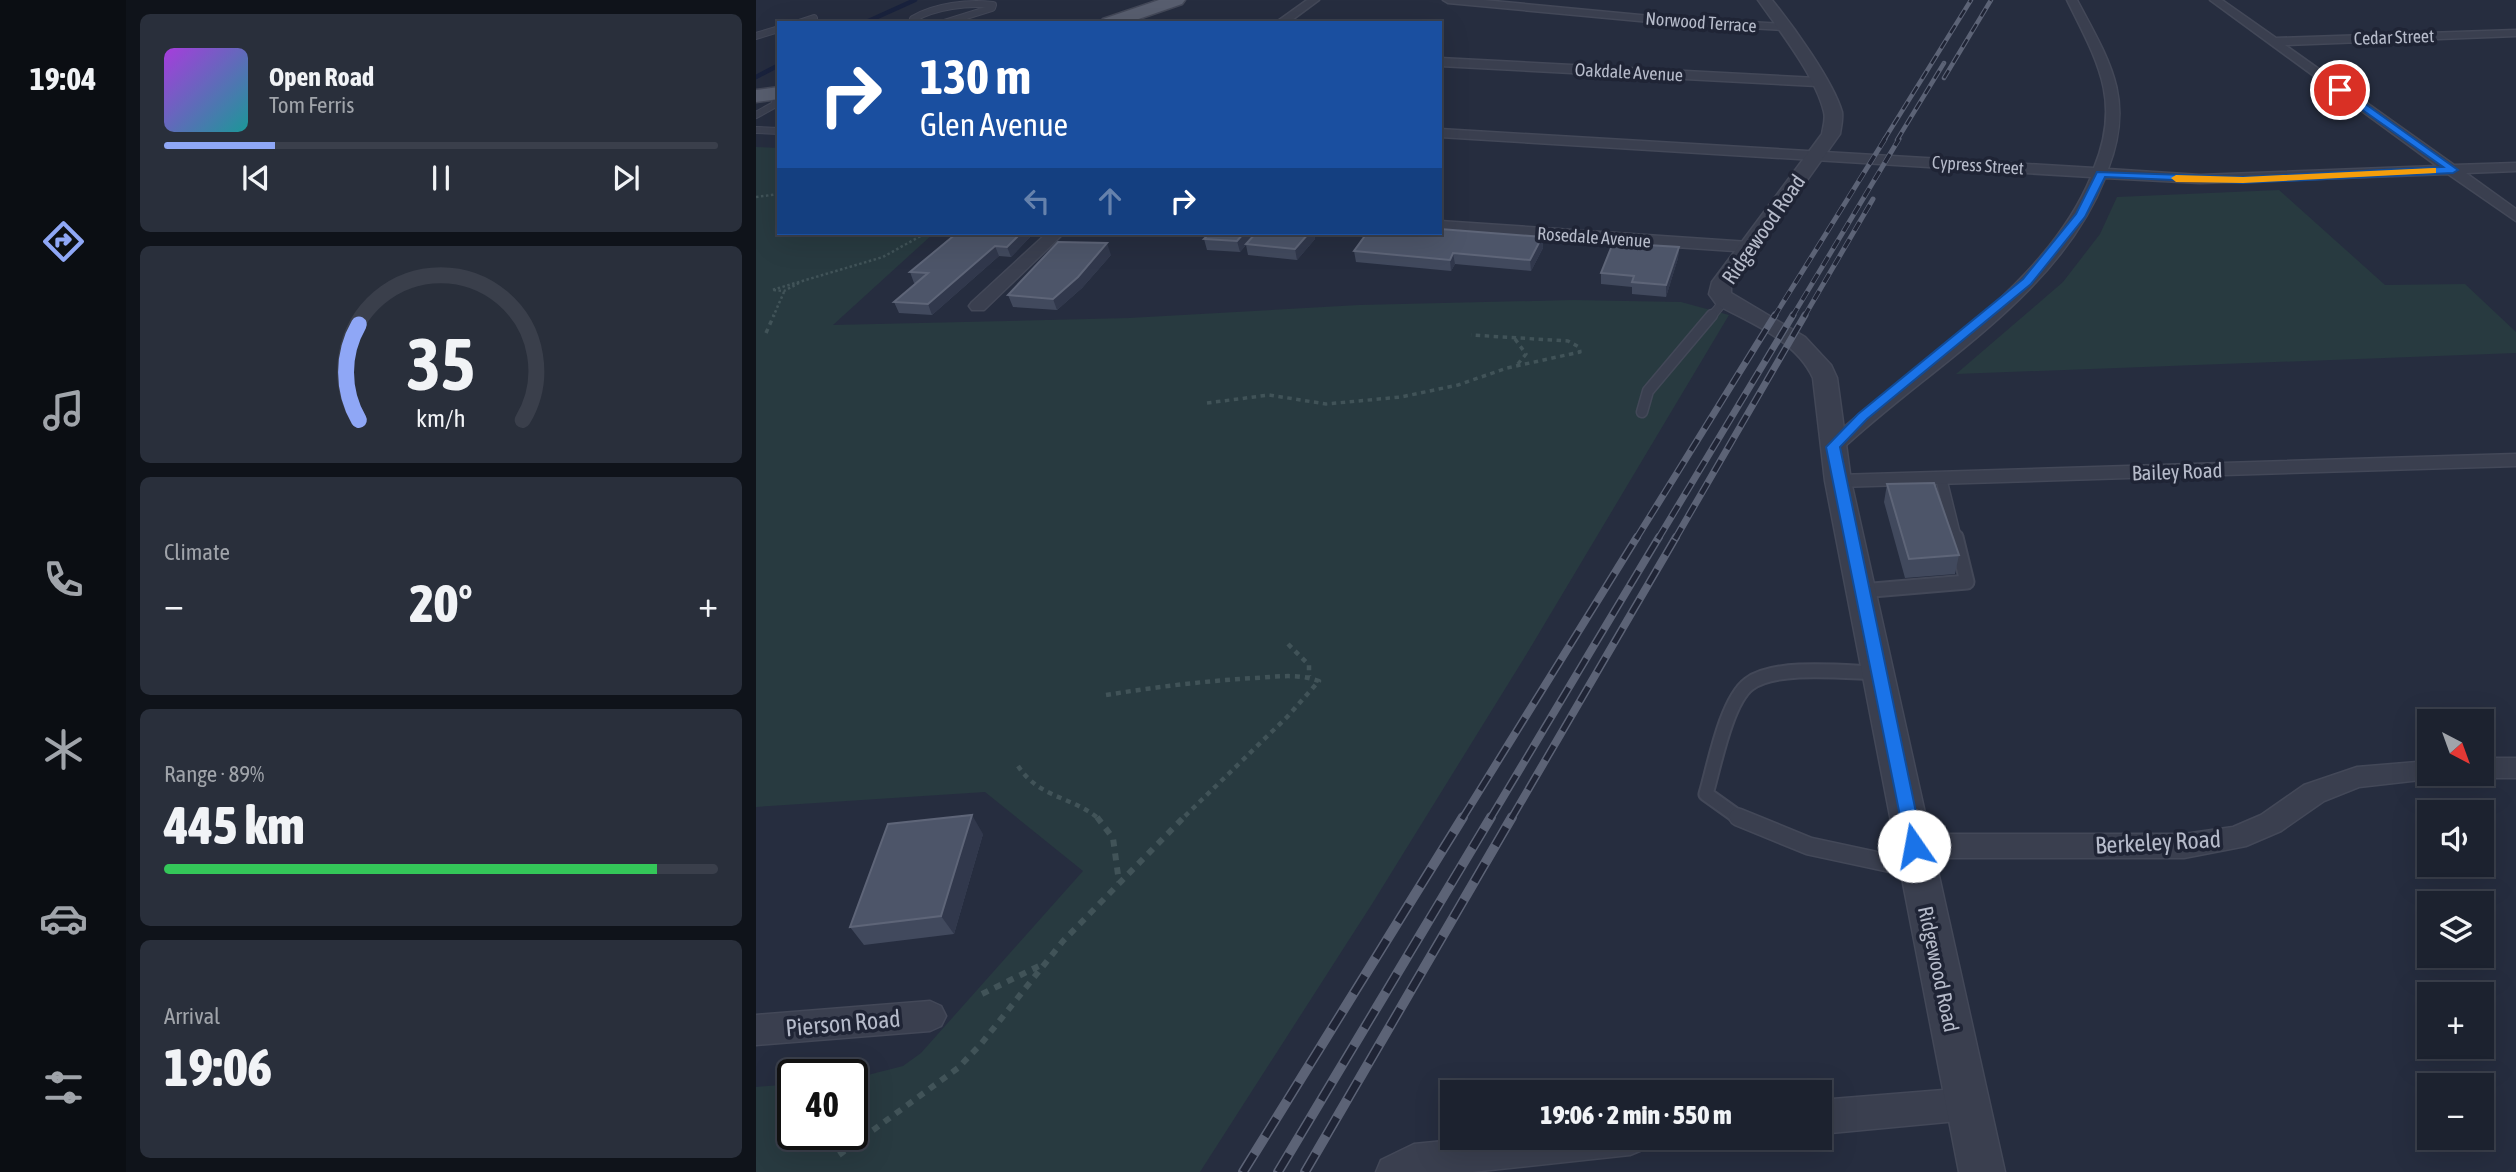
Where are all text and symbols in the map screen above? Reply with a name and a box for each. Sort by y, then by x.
street label: Norwood Terrace [1645,8,1757,36]
street label: Cedar Street [2353,25,2435,49]
text: 130 m [920,48,1031,104]
icon: right [805,49,896,140]
street label: Oakdale Avenue [1574,59,1684,85]
text: 19:04 [30,60,96,97]
pin [2310,60,2370,120]
text: Open Road [269,62,374,92]
icon: arrive [2321,71,2359,109]
text: Tom Ferris [269,92,354,118]
text: Glen Avenue [920,106,1068,143]
street label: Cypress Street [1931,151,2025,179]
icon: previous [237,159,275,197]
icon: pause [422,159,460,197]
icon: next [607,159,645,197]
street label: Ridgewood Road [1716,170,1810,288]
icon: left [1018,182,1056,220]
icon: ahead [1091,182,1129,220]
icon: right [1164,182,1202,220]
icon: directions [39,217,88,266]
street label: Rosedale Avenue [1536,223,1652,251]
text: 35 [407,323,475,406]
icon: music [39,386,88,435]
text: km/h [416,404,466,432]
street label: Bailey Road [2131,457,2223,485]
text: Climate [164,539,230,565]
icon: phone [39,555,88,604]
text: 20° [409,573,473,633]
text: − [164,582,184,625]
text: + [698,582,718,625]
north arrow [2417,709,2494,786]
map controls [2417,709,2494,1150]
icon: climate [39,725,88,774]
text: Range · 89% [164,761,264,787]
text: 445 km [164,795,305,855]
button: sound [2417,800,2494,877]
position arrow [1877,809,1951,883]
street label: Berkeley Road [2094,825,2222,859]
button: layers [2417,891,2494,968]
icon: car [39,894,88,943]
street label: Ridgewood Road [1914,904,1964,1034]
button: + [2417,982,2494,1059]
text: Arrival [164,1003,220,1029]
street label: Pierson Road [784,1005,902,1041]
text: 19:06 [164,1037,272,1097]
speed limit sign: 40 [777,1059,868,1150]
icon: filters [39,1063,88,1112]
button: − [2417,1073,2494,1150]
text: 19:06 · 2 min · 550 m [1540,1100,1732,1130]

